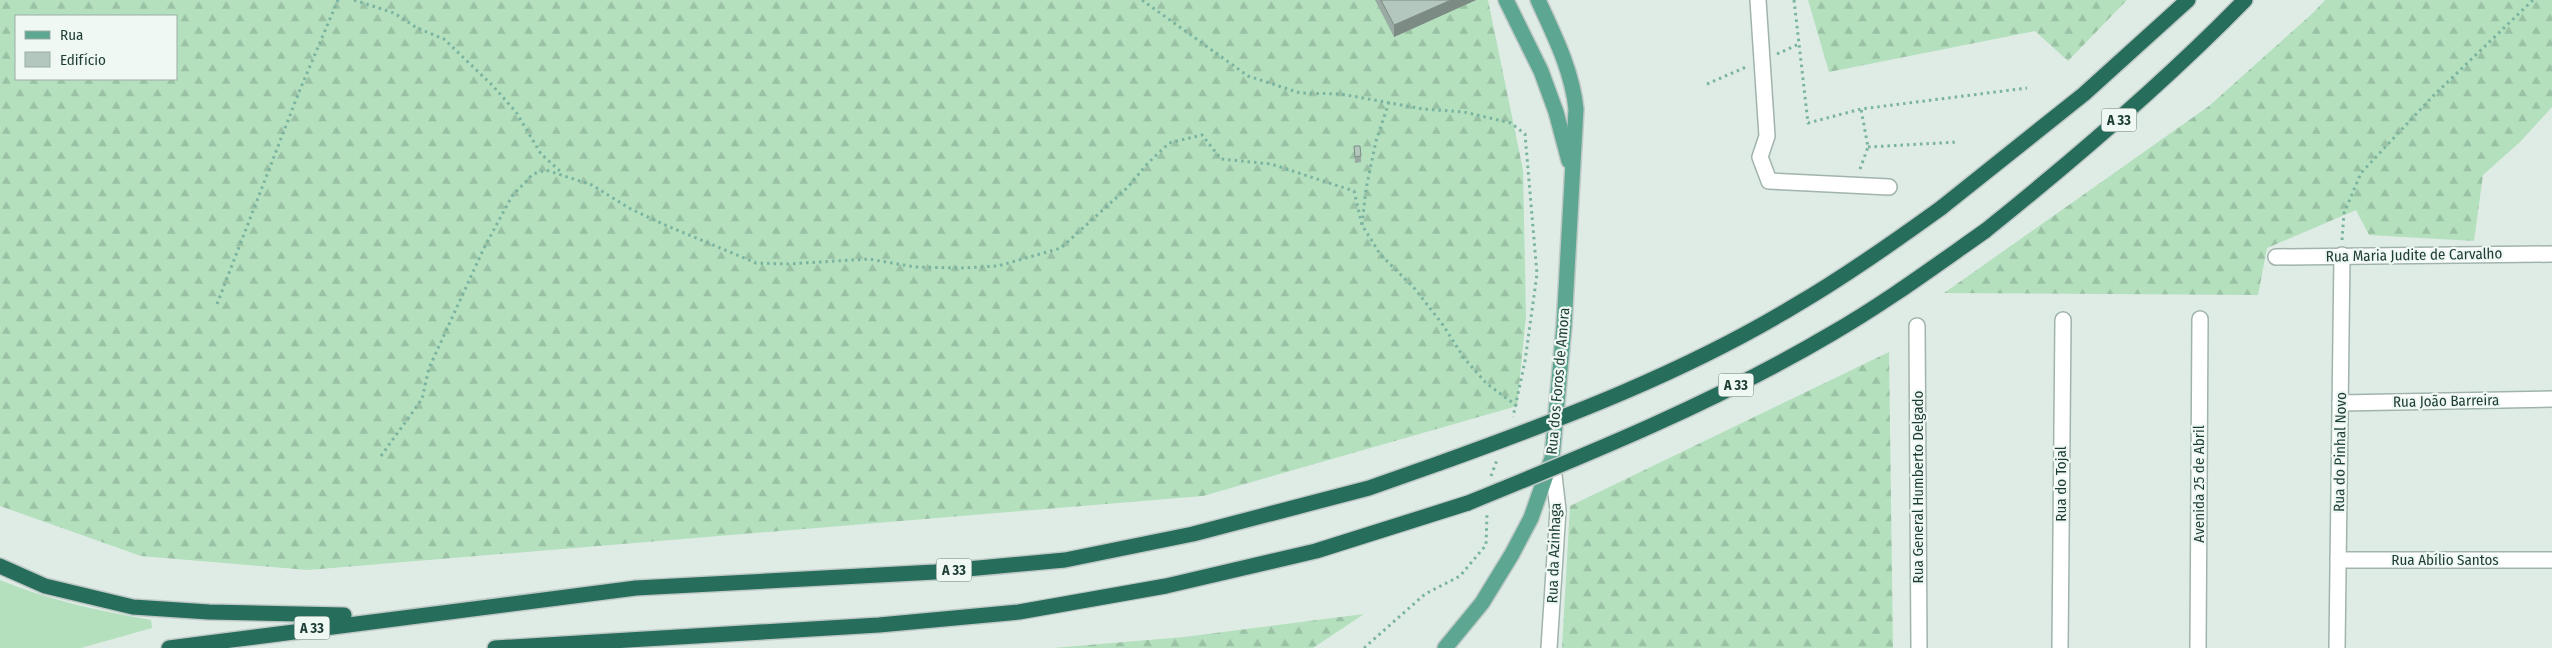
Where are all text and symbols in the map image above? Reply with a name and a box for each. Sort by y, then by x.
legend [15,15,178,80]
text: Rua [60,26,83,44]
text: Edifício [60,51,106,69]
road number: A 33 [2102,108,2136,132]
street label: Rua Maria Judite de Carvalho [2326,244,2503,266]
street label: Rua dos Foros de Amora [1543,307,1573,455]
road number: A 33 [1718,374,1754,396]
street label: Rua General Humberto Delgado [1909,390,1927,584]
street label: Rua João Barreira [2393,391,2499,411]
street label: Rua do Pinhal Novo [2330,392,2350,512]
street label: Avenida 25 de Abril [2190,425,2208,543]
street label: Rua do Tojal [2052,446,2070,522]
street label: Rua da Azinhaga [1543,502,1565,604]
street label: Rua Abílio Santos [2391,551,2499,569]
road number: A 33 [936,558,972,582]
road number: A 33 [294,616,330,640]

